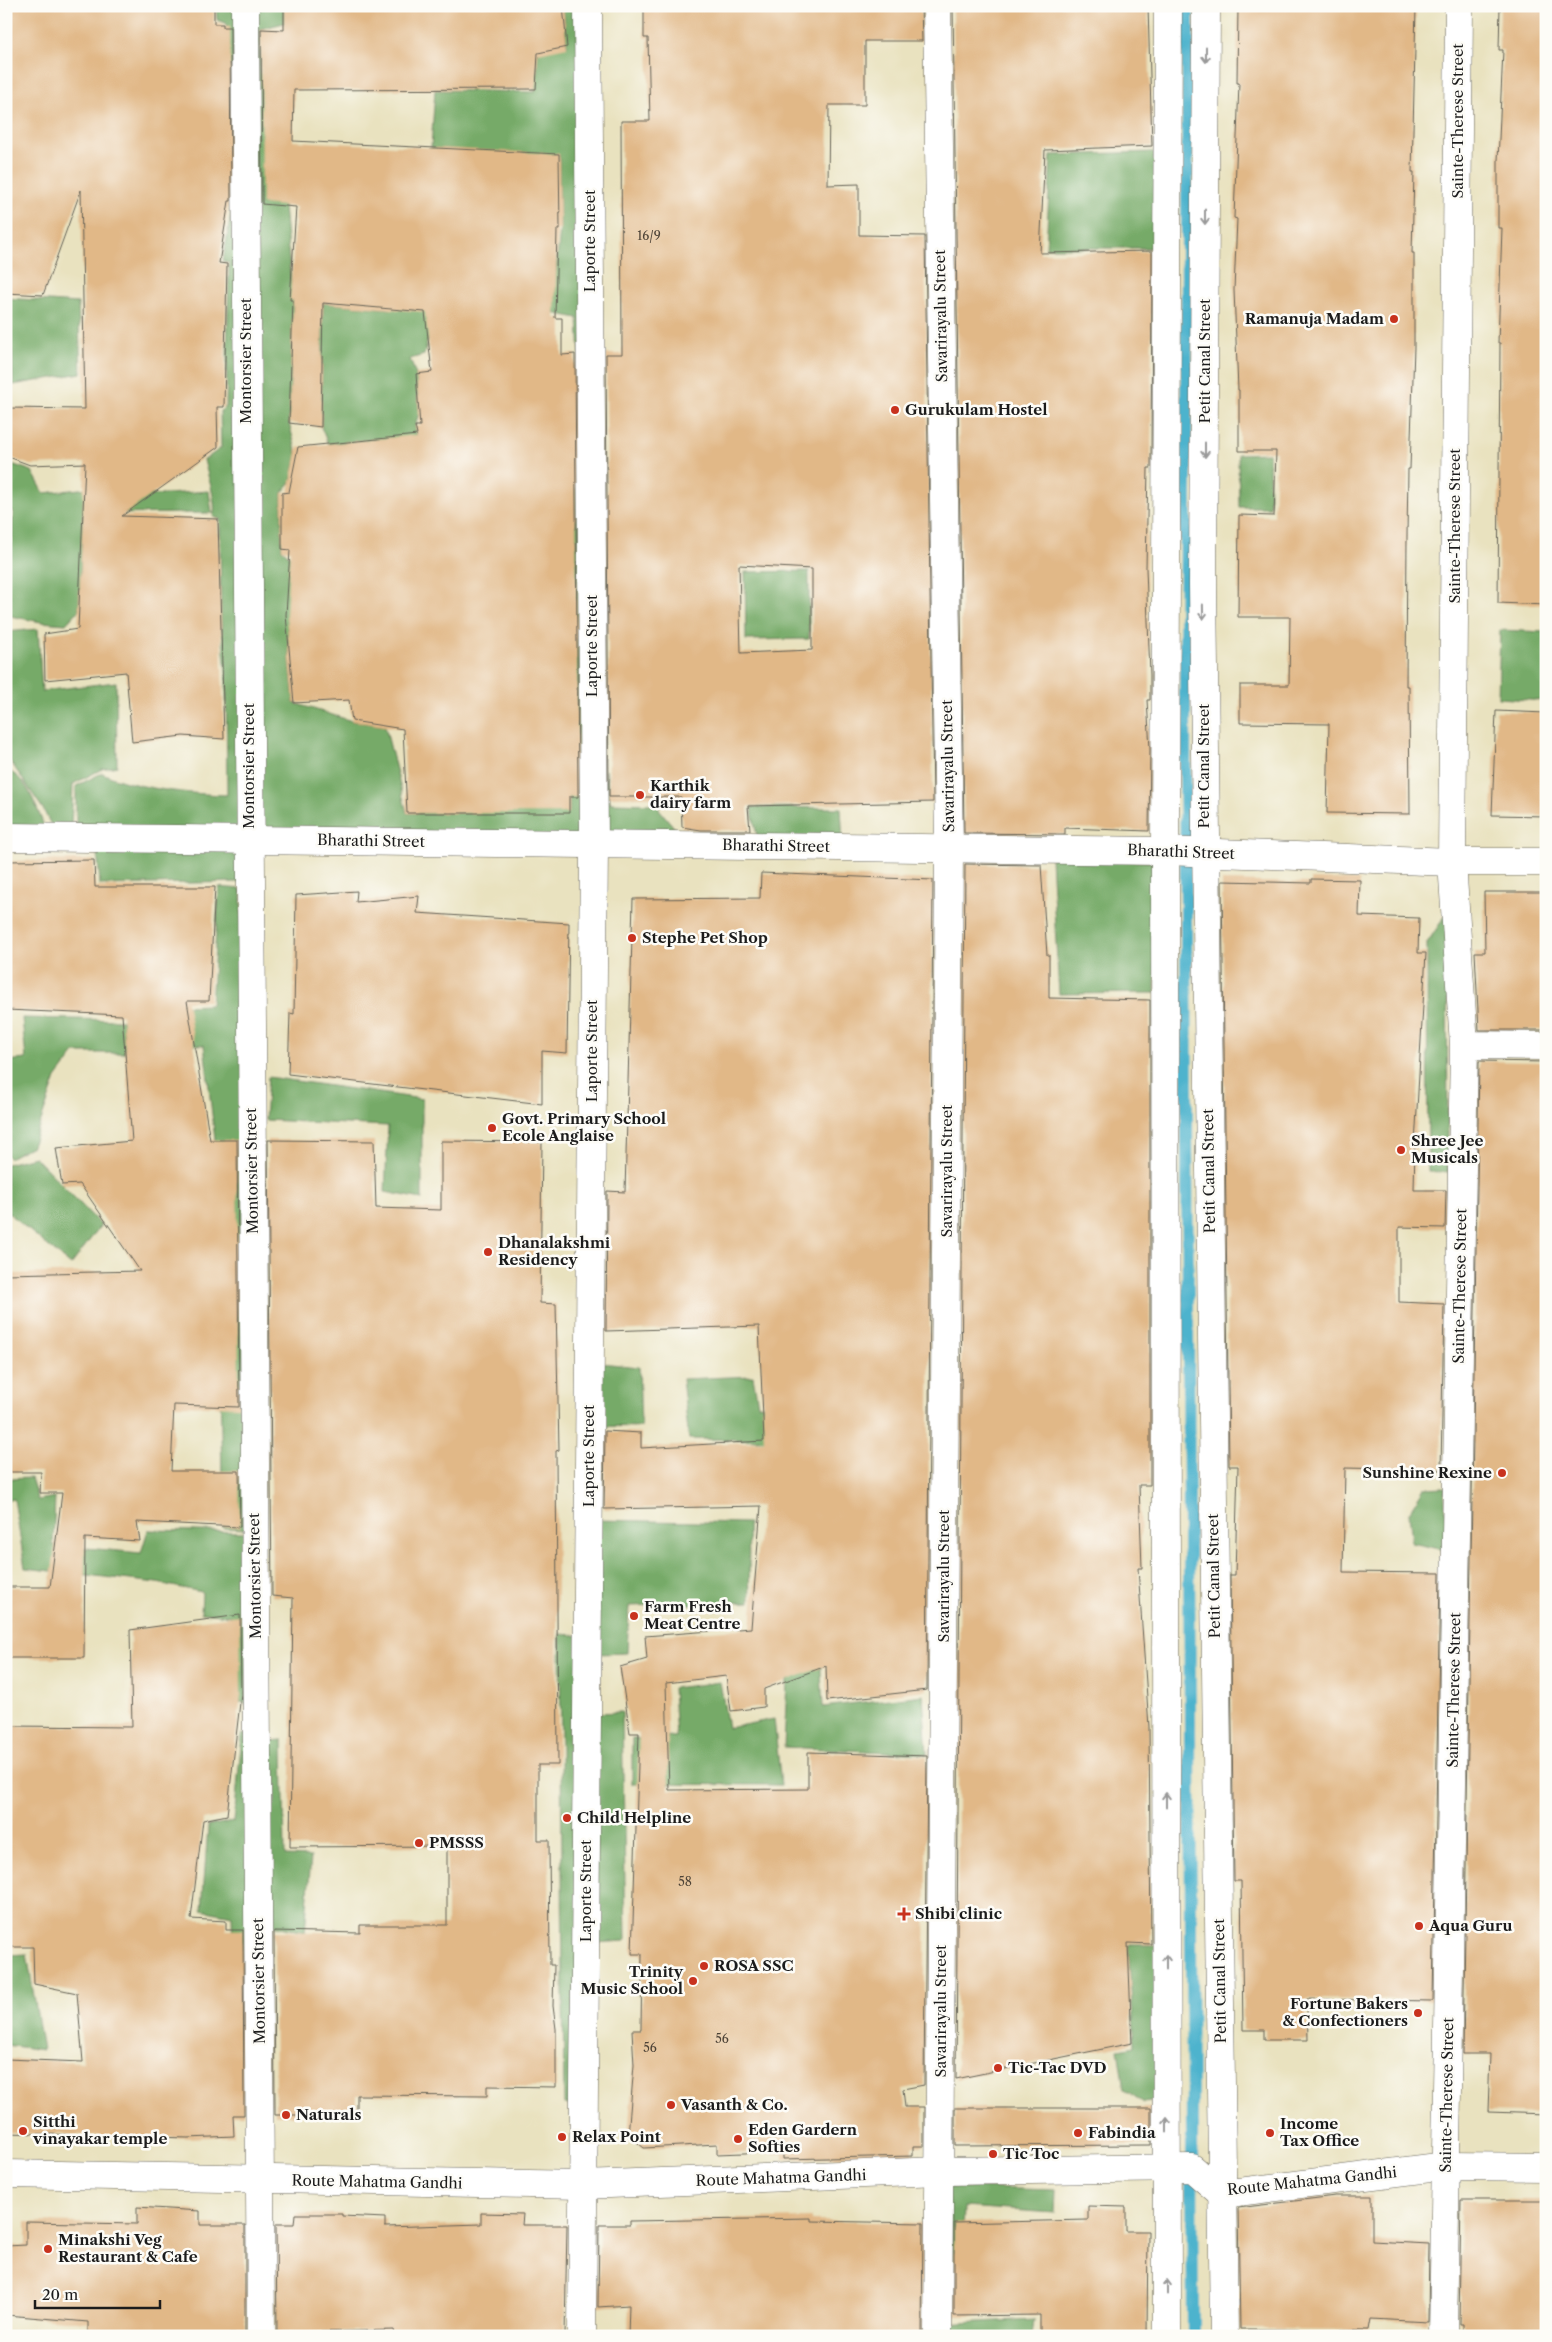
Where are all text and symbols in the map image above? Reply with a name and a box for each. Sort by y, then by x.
street label: Sainte-Therese Street [1448,43,1467,199]
one-way arrow [1201,46,1211,63]
street label: Laporte Street [580,189,599,292]
one-way arrow [1200,209,1210,225]
house number: 16/9 [637,228,661,243]
street label: Savarirayalu Street [930,249,951,383]
street label: Montorsier Street [236,297,255,424]
street label: Petit Canal Street [1195,298,1214,423]
place label: Ramanuja Madam [1245,309,1384,328]
marker: Ramanuja Madam [1388,313,1400,325]
place label: Gurukulam Hostel [905,400,1047,419]
marker: Gurukulam Hostel [889,404,901,416]
one-way arrow [1200,442,1210,458]
street label: Sainte-Therese Street [1445,448,1464,604]
street label: Laporte Street [582,594,601,697]
one-way arrow [1198,604,1208,620]
street label: Savarirayalu Street [937,699,958,833]
street label: Montorsier Street [239,702,258,829]
street label: Petit Canal Street [1194,703,1213,828]
place label: Karthik dairy farm [650,776,731,812]
marker: Karthik dairy farm [634,789,646,801]
street label: Bharathi Street [317,830,426,851]
street label: Bharathi Street [722,835,831,856]
street label: Bharathi Street [1127,840,1236,863]
place label: Stephe Pet Shop [642,928,768,947]
marker: Stephe Pet Shop [626,932,638,944]
street label: Laporte Street [582,999,601,1102]
street label: Savarirayalu Street [937,1104,956,1237]
street label: Montorsier Street [241,1107,262,1234]
street label: Petit Canal Street [1198,1108,1219,1234]
place label: Govt. Primary School Ecole Anglaise [502,1109,666,1145]
marker: Govt. Primary School Ecole Anglaise [486,1122,498,1134]
place label: Shree Jee Musicals [1411,1131,1483,1167]
marker: Shree Jee Musicals [1395,1144,1407,1156]
street label: Sainte-Therese Street [1449,1208,1470,1364]
place label: Dhanalakshmi Residency [498,1233,611,1269]
marker: Dhanalakshmi Residency [482,1246,494,1258]
street label: Laporte Street [579,1404,598,1507]
place label: Sunshine Rexine [1362,1463,1492,1482]
marker: Sunshine Rexine [1496,1467,1508,1479]
street label: Savarirayalu Street [934,1509,953,1642]
street label: Montorsier Street [244,1512,265,1639]
street label: Petit Canal Street [1203,1513,1224,1639]
place label: Farm Fresh Meat Centre [644,1597,740,1633]
marker: Farm Fresh Meat Centre [628,1610,640,1622]
street label: Sainte-Therese Street [1443,1612,1464,1768]
one-way arrow [1161,1792,1171,1808]
place label: Child Helpline [577,1808,691,1827]
marker: Child Helpline [561,1812,573,1824]
place label: PMSSS [429,1833,484,1852]
marker: PMSSS [413,1837,425,1849]
street label: Laporte Street [576,1839,595,1942]
house number: 58 [678,1874,692,1889]
place label: Shibi clinic [915,1904,1002,1923]
marker: Shibi clinic [897,1907,911,1921]
place label: Aqua Guru [1428,1916,1512,1935]
street label: Montorsier Street [248,1917,269,2044]
street label: Petit Canal Street [1209,1918,1230,2044]
marker: Aqua Guru [1413,1920,1425,1932]
street label: Savarirayalu Street [931,1944,950,2077]
one-way arrow [1161,1954,1171,1970]
place label: ROSA SSC [714,1956,794,1975]
marker: ROSA SSC [698,1960,710,1972]
place label: Trinity Music School [581,1962,684,1998]
marker: Trinity Music School [687,1975,699,1987]
place label: Fortune Bakers & Confectioners [1282,1994,1408,2030]
marker: Fortune Bakers & Confectioners [1412,2007,1424,2019]
street label: Sainte-Therese Street [1436,2017,1457,2173]
house number: 56 [715,2031,729,2046]
house number: 56 [643,2040,657,2055]
place label: Tic-Tac DVD [1008,2058,1107,2077]
marker: Tic-Tac DVD [992,2062,1004,2074]
place label: Vasanth & Co. [680,2095,788,2114]
marker: Vasanth & Co. [665,2099,677,2111]
place label: Naturals [296,2105,361,2124]
marker: Naturals [280,2109,292,2121]
place label: Sitthi vinayakar temple [32,2112,167,2148]
place label: Income Tax Office [1280,2114,1359,2150]
one-way arrow [1162,2117,1172,2133]
place label: Eden Gardern Softies [748,2120,858,2156]
place label: Fabindia [1088,2123,1156,2142]
marker: Sitthi vinayakar temple [17,2125,29,2137]
place label: Relax Point [572,2127,661,2146]
marker: Fabindia [1072,2127,1084,2139]
marker: Income Tax Office [1264,2127,1276,2139]
marker: Relax Point [556,2131,568,2143]
marker: Eden Gardern Softies [732,2133,744,2145]
place label: Tic Toc [1003,2144,1059,2163]
marker: Tic Toc [987,2148,999,2160]
street label: Route Mahatma Gandhi [1226,2162,1398,2199]
street label: Route Mahatma Gandhi [695,2165,867,2190]
street label: Route Mahatma Gandhi [291,2171,463,2192]
place label: Minakshi Veg Restaurant & Cafe [58,2230,198,2266]
marker: Minakshi Veg Restaurant & Cafe [42,2243,54,2255]
scale bar [35,2277,160,2309]
one-way arrow [1162,2279,1172,2296]
text: 20 m [42,2285,78,2304]

